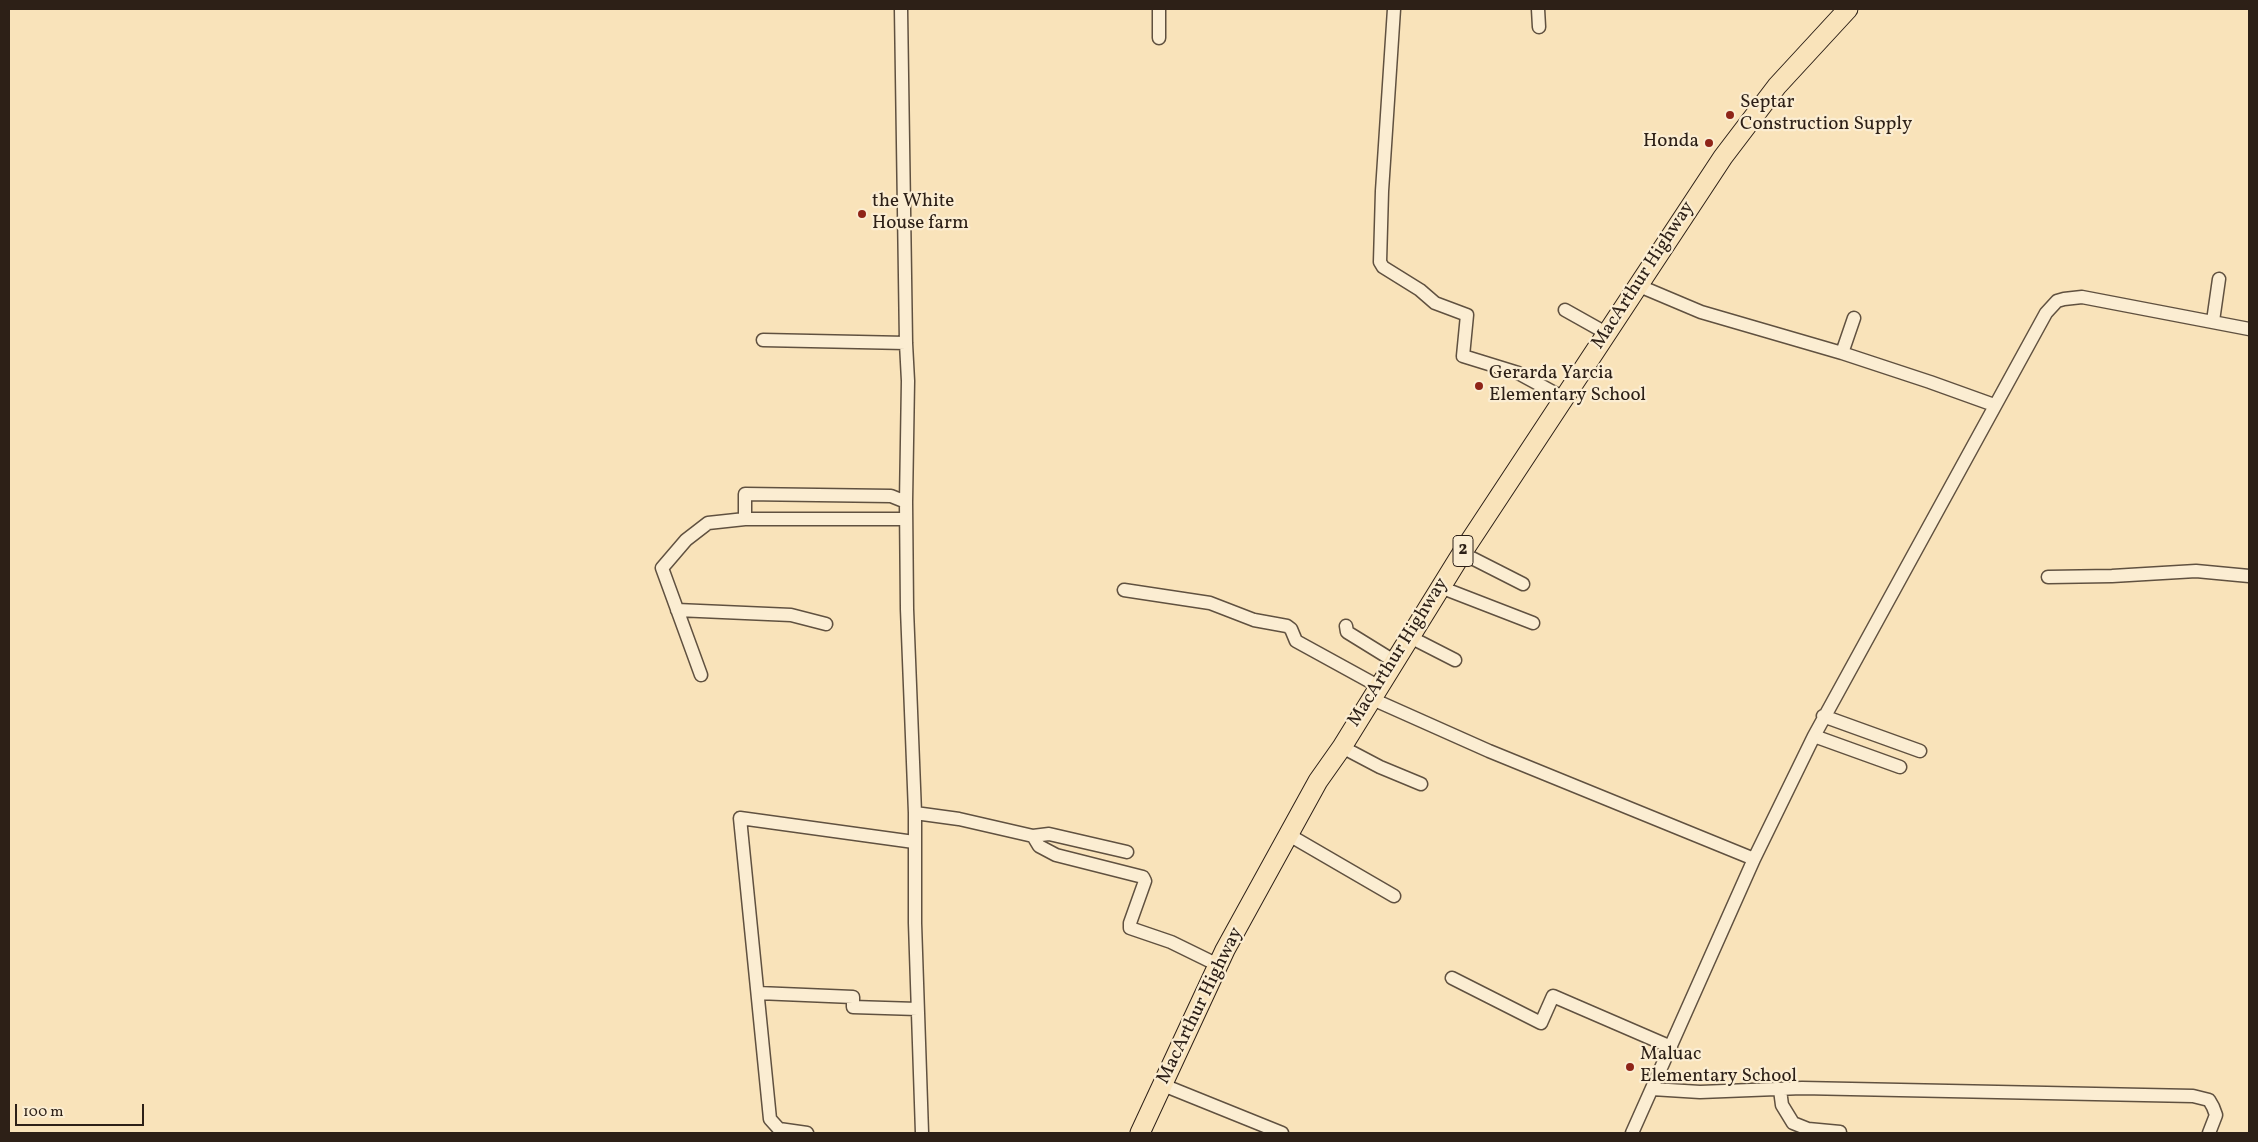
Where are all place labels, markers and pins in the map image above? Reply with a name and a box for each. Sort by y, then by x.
place label: Septar Construction Supply [1740,93,1912,137]
marker: Septar Construction Supply [1724,109,1736,121]
place label: Honda [1643,132,1699,154]
marker: Honda [1703,137,1715,149]
place label: the White House farm [872,192,969,236]
marker: the White House farm [856,208,868,220]
place label: Gerarda Yarcia Elementary School [1489,364,1646,408]
marker: Gerarda Yarcia Elementary School [1473,380,1485,392]
place label: Maluac Elementary School [1640,1045,1797,1089]
marker: Maluac Elementary School [1624,1061,1636,1073]

